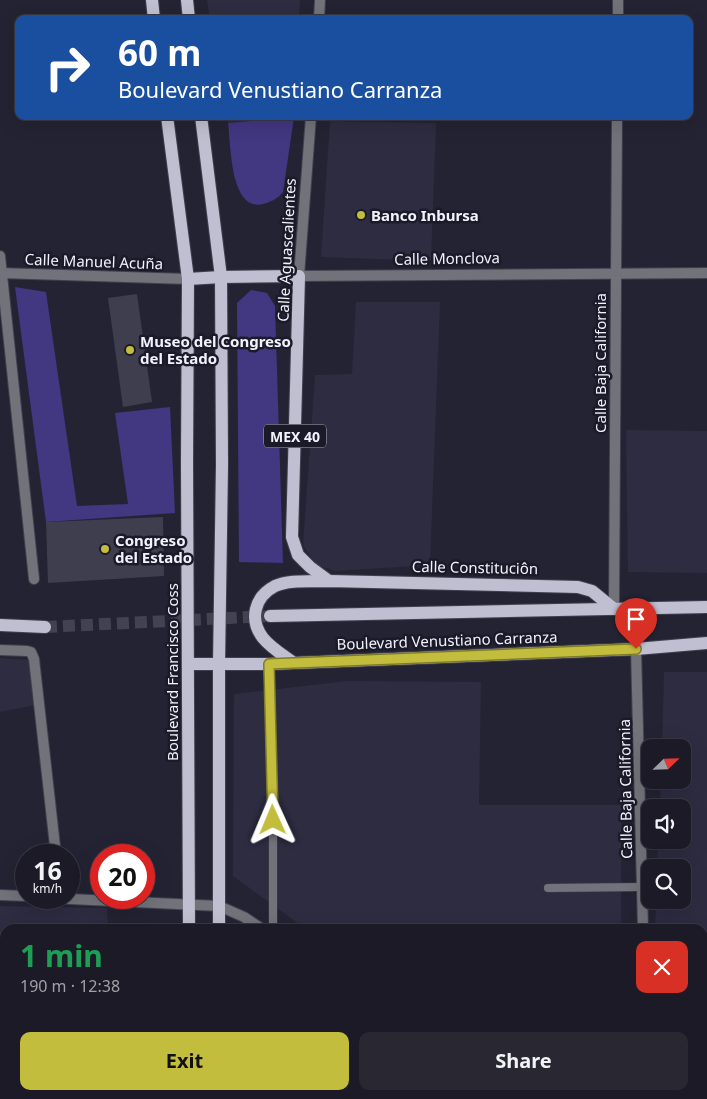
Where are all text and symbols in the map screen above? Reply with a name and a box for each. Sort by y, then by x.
text: 60 m [118,29,201,76]
icon: right [35,35,100,100]
text: Boulevard Venustiano Carranza [118,74,442,104]
street label: Calle Aguascalientes [272,178,300,322]
place label: Banco Inbursa [371,205,479,225]
marker: Banco Inbursa [355,209,367,221]
street label: Calle Monclova [394,247,500,269]
street label: Calle Manuel Acuña [24,249,164,273]
street label: Calle Baja California [590,293,610,433]
place label: Museo del Congreso del Estado [140,331,291,368]
marker: Museo del Congreso del Estado [124,344,136,356]
road number: MEX 40 [264,424,326,448]
place label: Congreso del Estado [115,530,192,567]
marker: Congreso del Estado [99,543,111,555]
street label: Calle Constituciôn [412,556,538,578]
street label: Boulevard Francisco Coss [162,583,182,761]
pin [615,598,657,649]
icon: arrive [622,605,650,633]
street label: Boulevard Venustiano Carranza [336,626,558,654]
street label: Calle Baja California [614,719,636,859]
north arrow [641,739,691,789]
map controls [641,739,691,909]
position arrow [246,793,298,845]
button: sound [641,799,691,849]
speed limit sign: 20 [90,844,155,909]
text: 16 [33,853,62,887]
button: search [641,859,691,909]
text: km/h [33,880,62,897]
text: 1 min [20,935,103,976]
button: close [636,941,688,993]
text: 190 m · 12:38 [20,975,120,997]
button: Exit [20,1032,349,1090]
button: Share [359,1032,688,1090]

